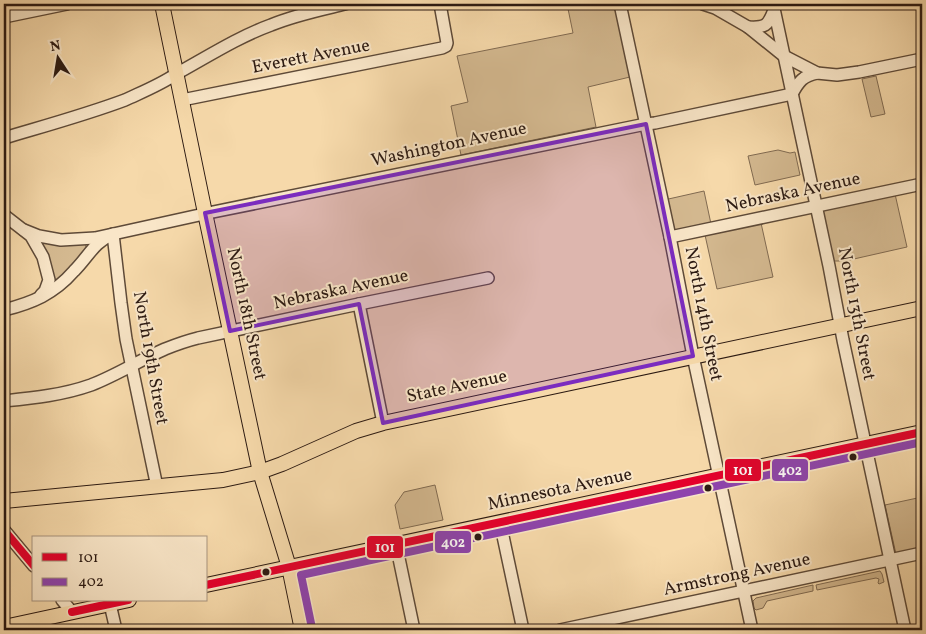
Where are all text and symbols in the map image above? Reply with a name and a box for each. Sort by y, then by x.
north arrow [32,32,82,82]
street label: Everett Avenue [250,33,372,81]
text: N [49,36,63,57]
street label: Washington Avenue [369,116,529,174]
street label: Nebraska Avenue [723,167,863,219]
street label: North 18th Street [220,245,272,383]
street label: North 14th Street [678,245,728,383]
street label: North 13th Street [831,245,881,383]
street label: Nebraska Avenue [271,264,411,316]
street label: North 19th Street [126,289,174,427]
street label: State Avenue [404,364,510,410]
unlabelled marker [848,452,858,462]
line badge: 101 [724,458,762,482]
line badge: 402 [771,458,809,482]
street label: Minnesota Avenue [485,462,635,518]
text: 101 [733,462,753,481]
text: 402 [778,462,802,481]
unlabelled marker [703,483,713,493]
line badge: 402 [434,530,472,554]
unlabelled marker [473,532,483,542]
text: 402 [441,534,465,553]
line badge: 101 [366,535,404,559]
legend [32,536,208,602]
text: 101 [375,539,395,558]
street label: Armstrong Avenue [661,547,813,603]
text: 101 [78,548,99,569]
unlabelled marker [261,567,271,577]
text: 402 [78,572,104,593]

